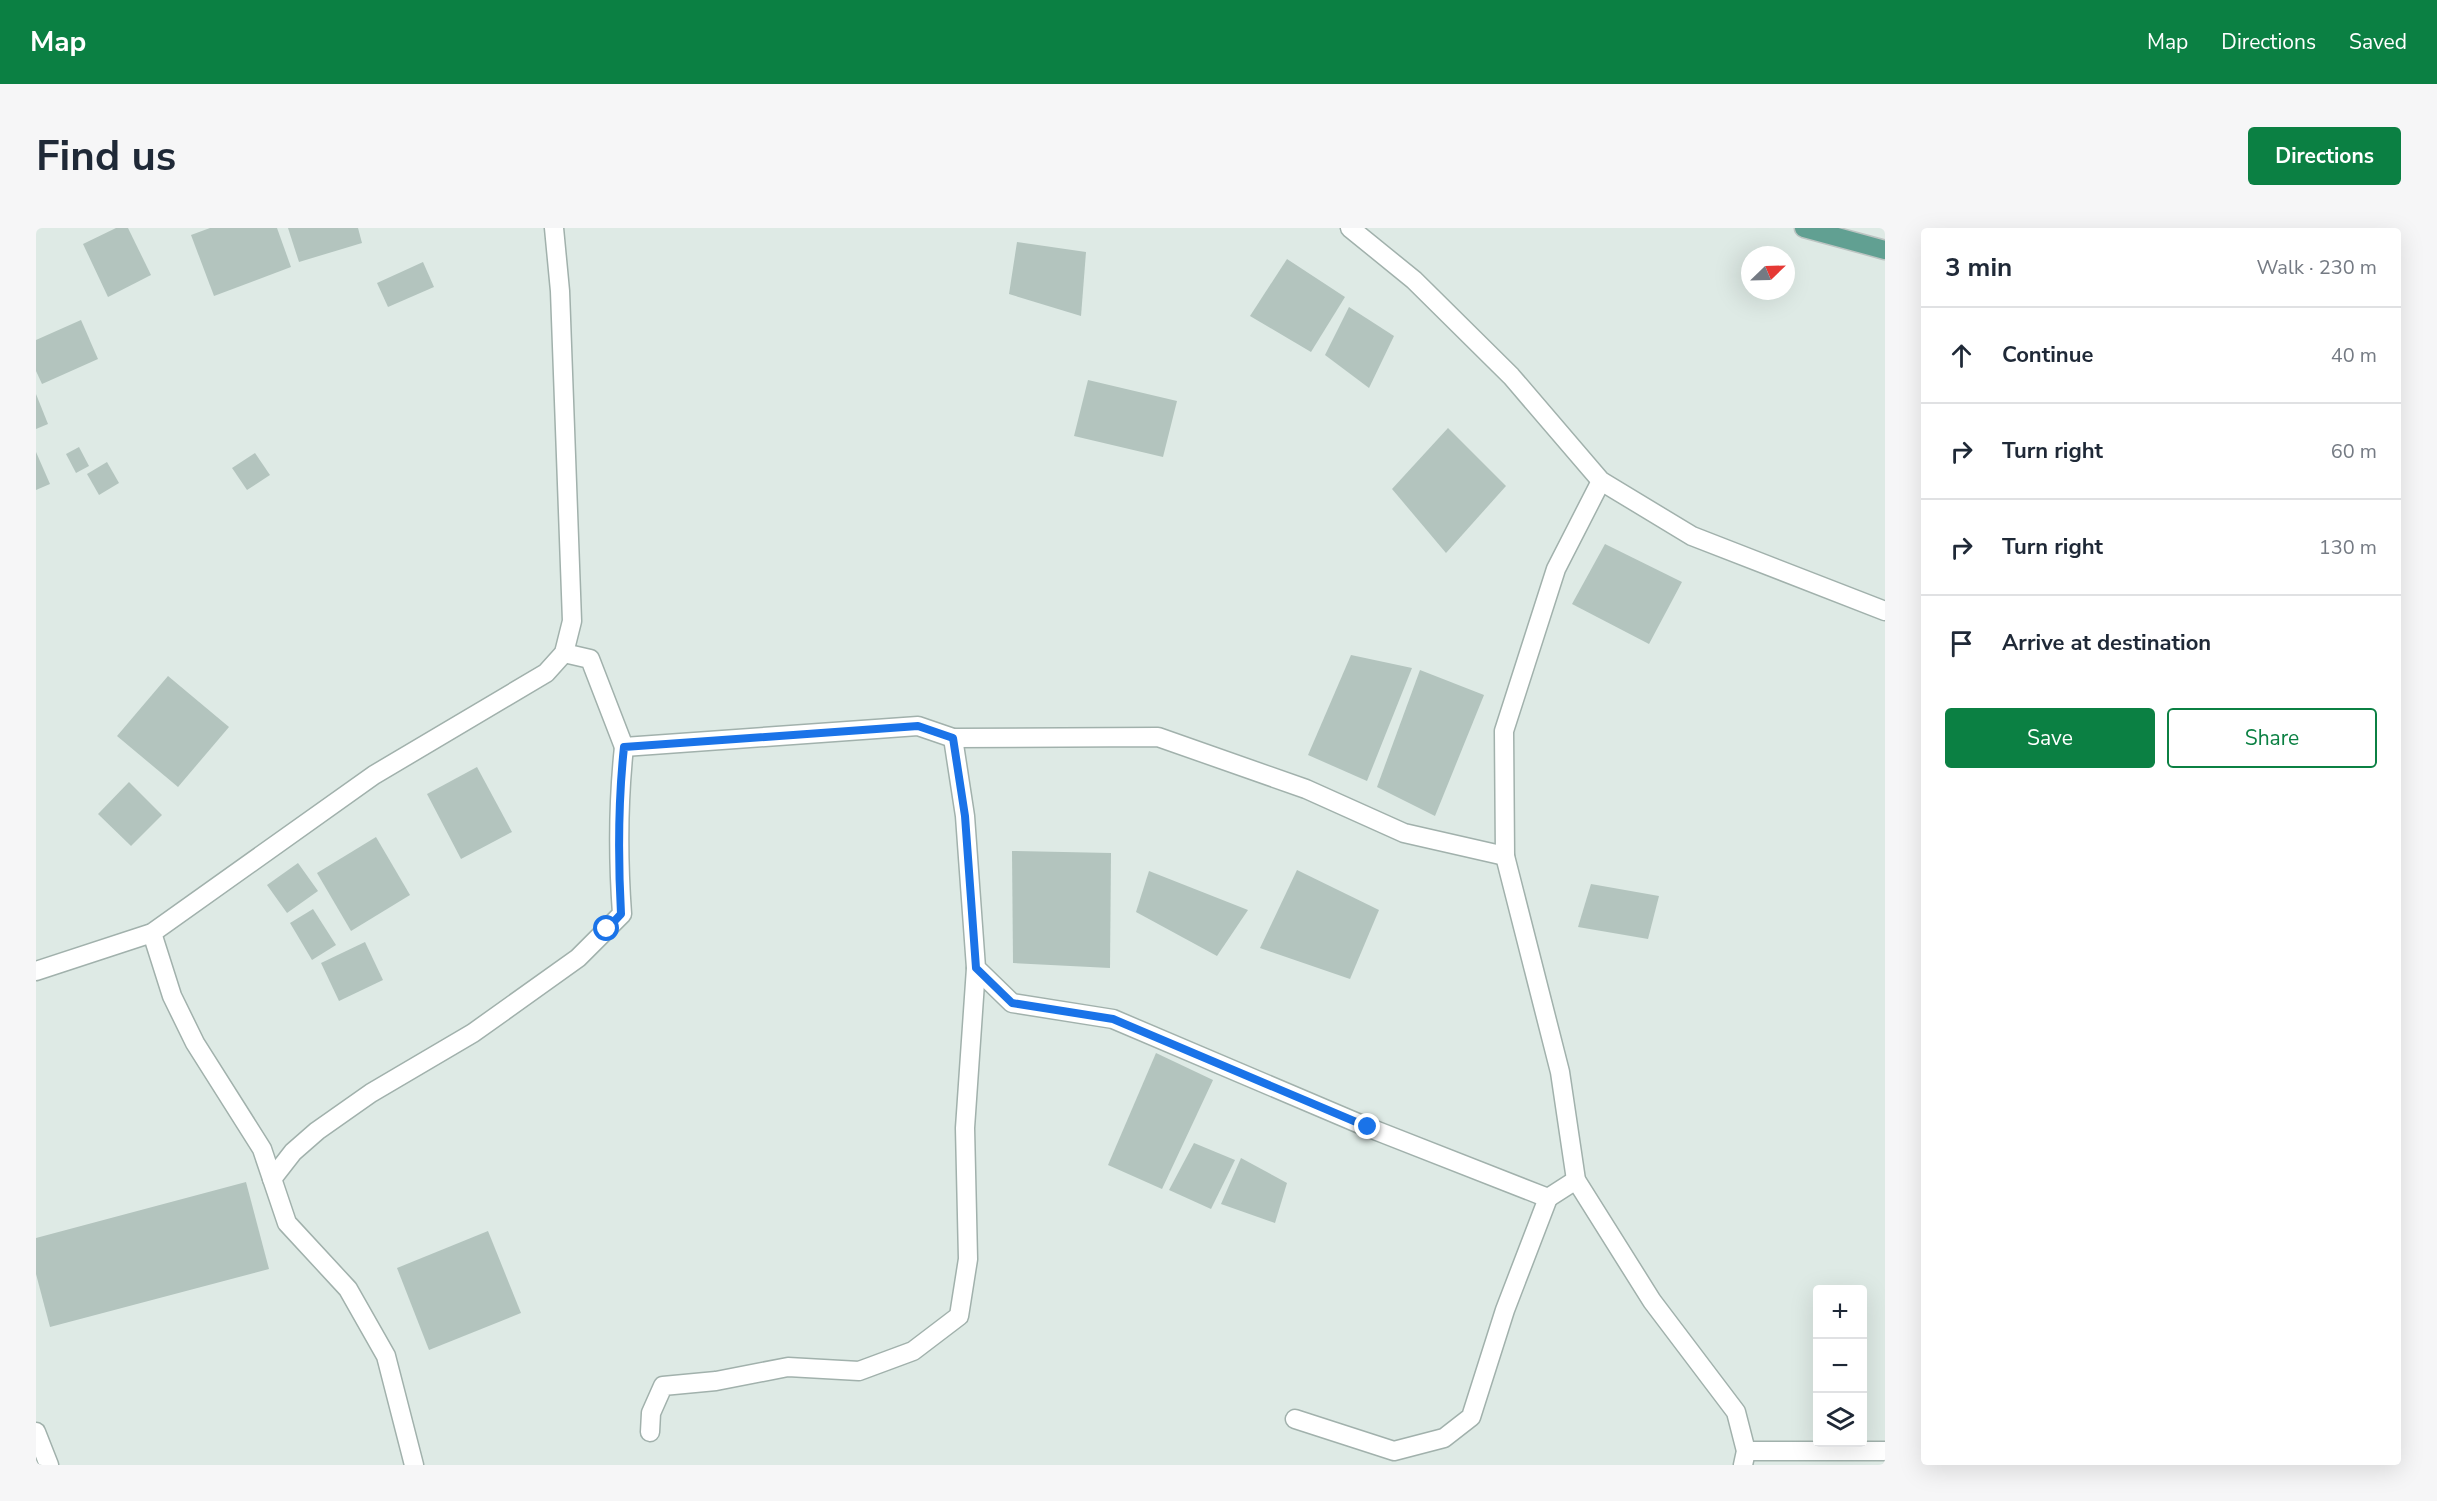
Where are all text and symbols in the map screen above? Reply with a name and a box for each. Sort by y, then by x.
text: Map [30,23,86,61]
text: Map [2147,28,2188,56]
text: Directions [2221,28,2316,56]
text: Saved [2349,28,2407,56]
button: Directions [2248,127,2401,185]
text: Find us [36,128,176,185]
north arrow [1741,246,1795,300]
text: 3 min [1945,250,2012,285]
text: Walk · 230 m [2257,254,2377,281]
icon: ahead [1945,339,1978,372]
text: Continue [2002,340,2093,370]
text: 40 m [2331,342,2377,369]
icon: right [1945,435,1978,468]
text: Turn right [2002,436,2103,466]
text: 60 m [2331,438,2377,465]
icon: right [1945,531,1978,564]
text: Turn right [2002,532,2103,562]
text: 130 m [2319,534,2377,561]
icon: arrive [1945,627,1978,660]
text: Arrive at destination [2002,628,2211,658]
button: Save [1945,708,2155,768]
button: Share [2167,708,2377,768]
route start [593,915,619,941]
route end [1354,1113,1380,1139]
map controls [1813,1285,1867,1447]
button: + [1813,1285,1867,1339]
button: − [1813,1339,1867,1393]
button: layers [1813,1393,1867,1447]

